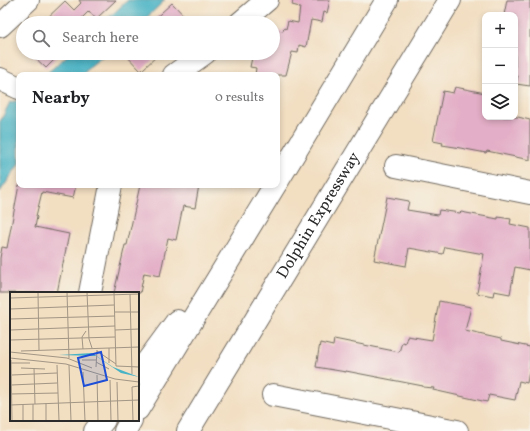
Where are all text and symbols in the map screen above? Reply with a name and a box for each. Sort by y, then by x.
map controls [482,12,518,120]
button: + [482,12,518,48]
search box [16,16,280,60]
icon: search [30,27,52,49]
text: Search here [62,28,139,49]
button: − [482,48,518,84]
button: layers [482,84,518,120]
text: Nearby [32,87,90,110]
text: 0 results [215,89,264,107]
street label: Dolphin Expressway [272,148,366,283]
inset map [10,292,139,421]

